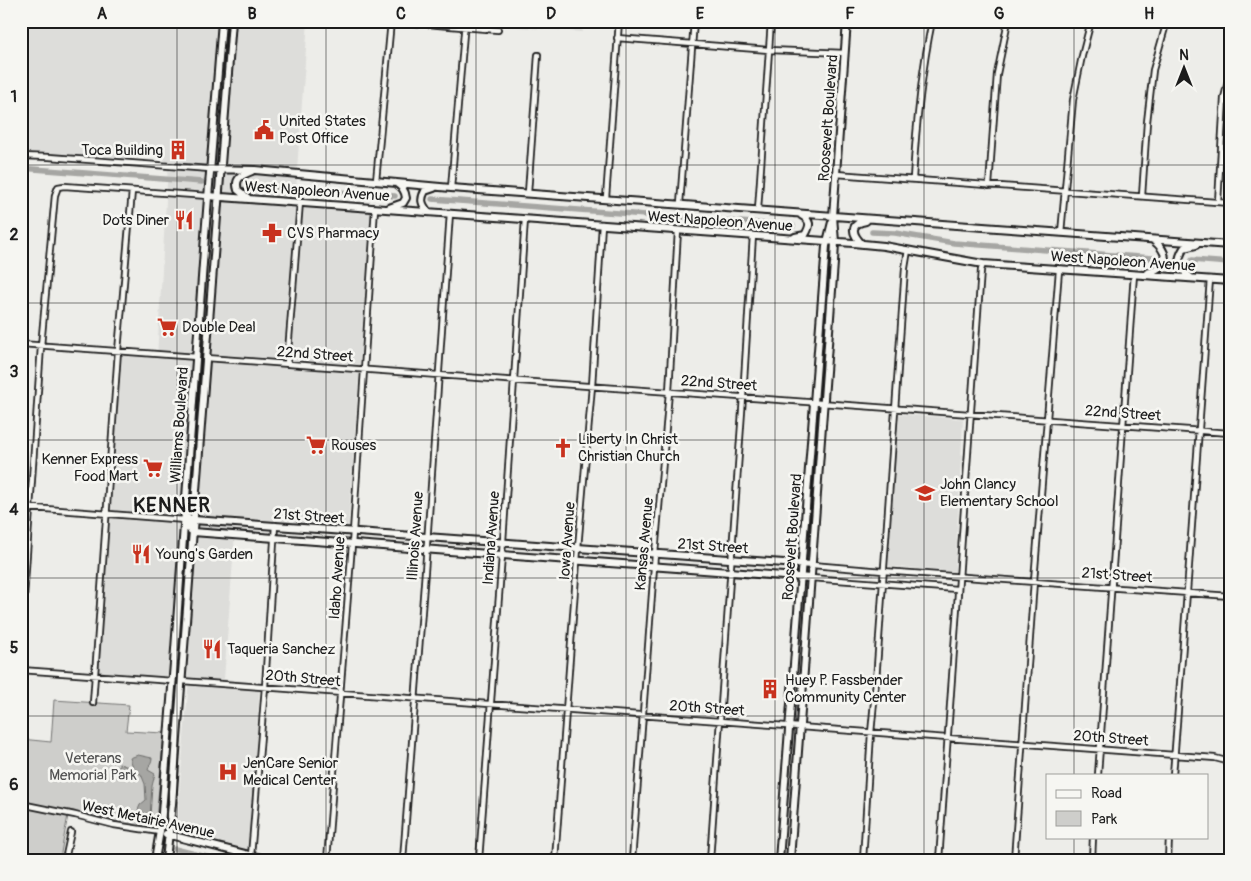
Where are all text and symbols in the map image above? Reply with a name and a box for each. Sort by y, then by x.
text: A [97,4,108,24]
text: B [247,4,257,24]
text: C [396,4,406,24]
text: D [546,4,556,24]
text: E [696,4,705,24]
text: F [845,4,855,24]
text: G [994,4,1005,24]
text: H [1144,4,1154,24]
north arrow [1158,42,1208,92]
text: N [1179,47,1189,64]
street label: Roosevelt Boulevard [815,54,842,182]
text: 1 [11,87,17,107]
place label: United States Post Office [279,112,366,148]
public building icon: United States Post Office [253,119,275,141]
building icon: Toca Building [167,139,189,161]
place label: Toca Building [81,141,163,160]
street label: West Napoleon Avenue [244,177,391,206]
street label: West Napoleon Avenue [647,207,794,236]
restaurant icon: Dots Diner [173,209,195,231]
place label: Dots Diner [102,211,170,230]
pharmacy icon: CVS Pharmacy [261,222,283,244]
place label: CVS Pharmacy [287,224,380,243]
text: 2 [10,225,19,245]
street label: West Napoleon Avenue [1050,247,1197,276]
supermarket icon: Double Deal [156,316,178,338]
place label: Double Deal [182,318,256,337]
street label: 22nd Street [276,342,355,367]
text: 3 [10,362,19,382]
street label: Williams Boulevard [166,366,193,484]
street label: 22nd Street [680,371,759,396]
street label: 22nd Street [1084,401,1163,426]
place label: Liberty In Christ Christian Church [578,430,680,466]
supermarket icon: Rouses [305,434,327,456]
place label: Rouses [331,436,376,455]
church icon: Liberty In Christ Christian Church [552,437,574,459]
place label: Kenner Express Food Mart [41,450,139,486]
supermarket icon: Kenner Express Food Mart [142,457,164,479]
street label: Roosevelt Boulevard [779,473,806,601]
place label: John Clancy Elementary School [940,475,1059,511]
school or university icon: John Clancy Elementary School [914,482,936,504]
street label: Illinois Avenue [403,490,428,581]
street label: Indiana Avenue [479,490,504,586]
district label: KENNER [133,493,211,518]
street label: Kansas Avenue [631,496,658,591]
text: 4 [9,500,19,520]
street label: Iowa Avenue [555,501,580,581]
street label: 21st Street [273,505,346,529]
street label: Idaho Avenue [325,535,350,620]
street label: 21st Street [677,535,750,559]
restaurant icon: Young's Garden [130,543,152,565]
place label: Young's Garden [155,545,253,564]
street label: 21st Street [1081,564,1154,588]
text: 5 [10,638,19,658]
restaurant icon: Taqueria Sanchez [201,638,223,660]
place label: Taqueria Sanchez [227,640,335,659]
street label: 20th Street [264,666,342,691]
place label: Huey P. Fassbender Community Center [785,671,907,707]
building icon: Huey P. Fassbender Community Center [759,678,781,700]
street label: 20th Street [669,696,746,721]
street label: 20th Street [1073,726,1150,751]
park label: Veterans Memorial Park [49,749,137,785]
place label: JenCare Senior Medical Center [243,754,339,790]
hospital icon: JenCare Senior Medical Center [217,761,239,783]
legend [1046,774,1208,838]
text: 6 [9,775,19,795]
text: Road [1091,784,1122,803]
street label: West Metairie Avenue [80,796,216,843]
text: Park [1091,810,1118,829]

